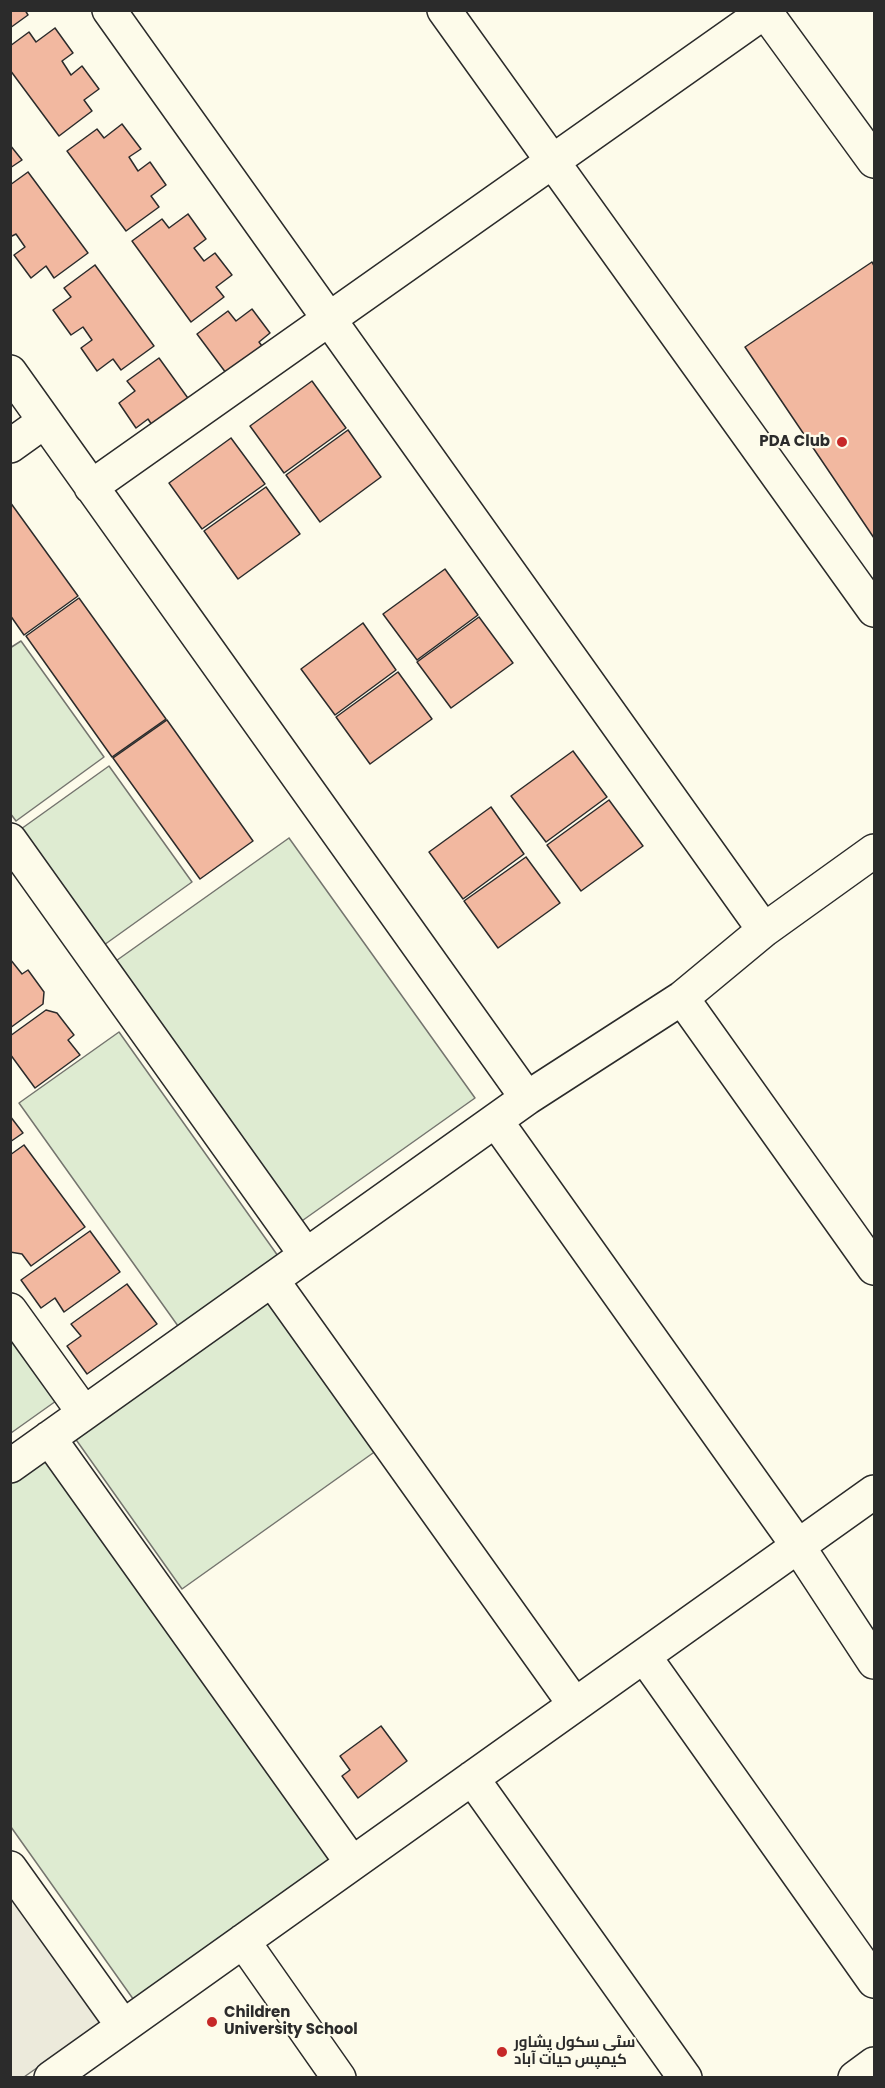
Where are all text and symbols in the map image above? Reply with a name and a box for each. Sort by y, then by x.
place label: PDA Club [759,433,830,451]
marker: PDA Club [835,435,849,449]
place label: Children University School [224,2004,358,2039]
marker: Children University School [205,2015,219,2029]
place label: سٹی سکول پشاور کیمپس حیات آباد [514,2034,635,2069]
marker: سٹی سکول پشاور کیمپس حیات آباد [495,2045,509,2059]

